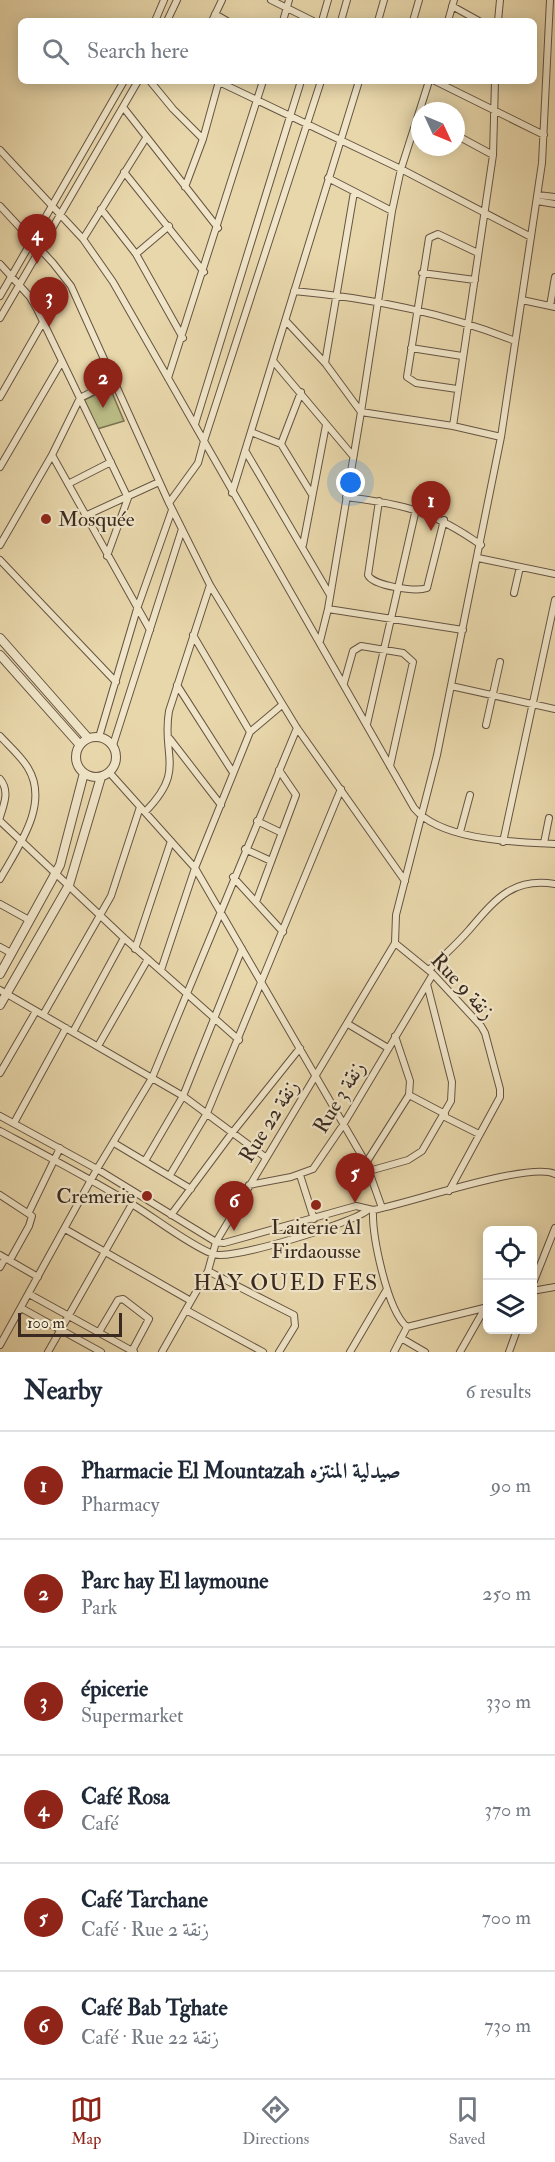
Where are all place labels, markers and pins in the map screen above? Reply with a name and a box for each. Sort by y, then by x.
pin: 4 [18,214,57,264]
pin: 3 [29,278,68,327]
pin: 2 [84,358,122,408]
pin: 1 [412,482,450,531]
place label: Mosquée [58,506,135,533]
marker: Mosquée [39,512,53,526]
pin: 5 [336,1154,374,1203]
pin: 6 [214,1182,254,1231]
place label: Cremerie [56,1183,135,1210]
marker: Cremerie [140,1189,154,1203]
marker: Laiterie Al Firdaousse [309,1198,323,1212]
place label: Laiterie Al Firdaousse [271,1214,362,1265]

